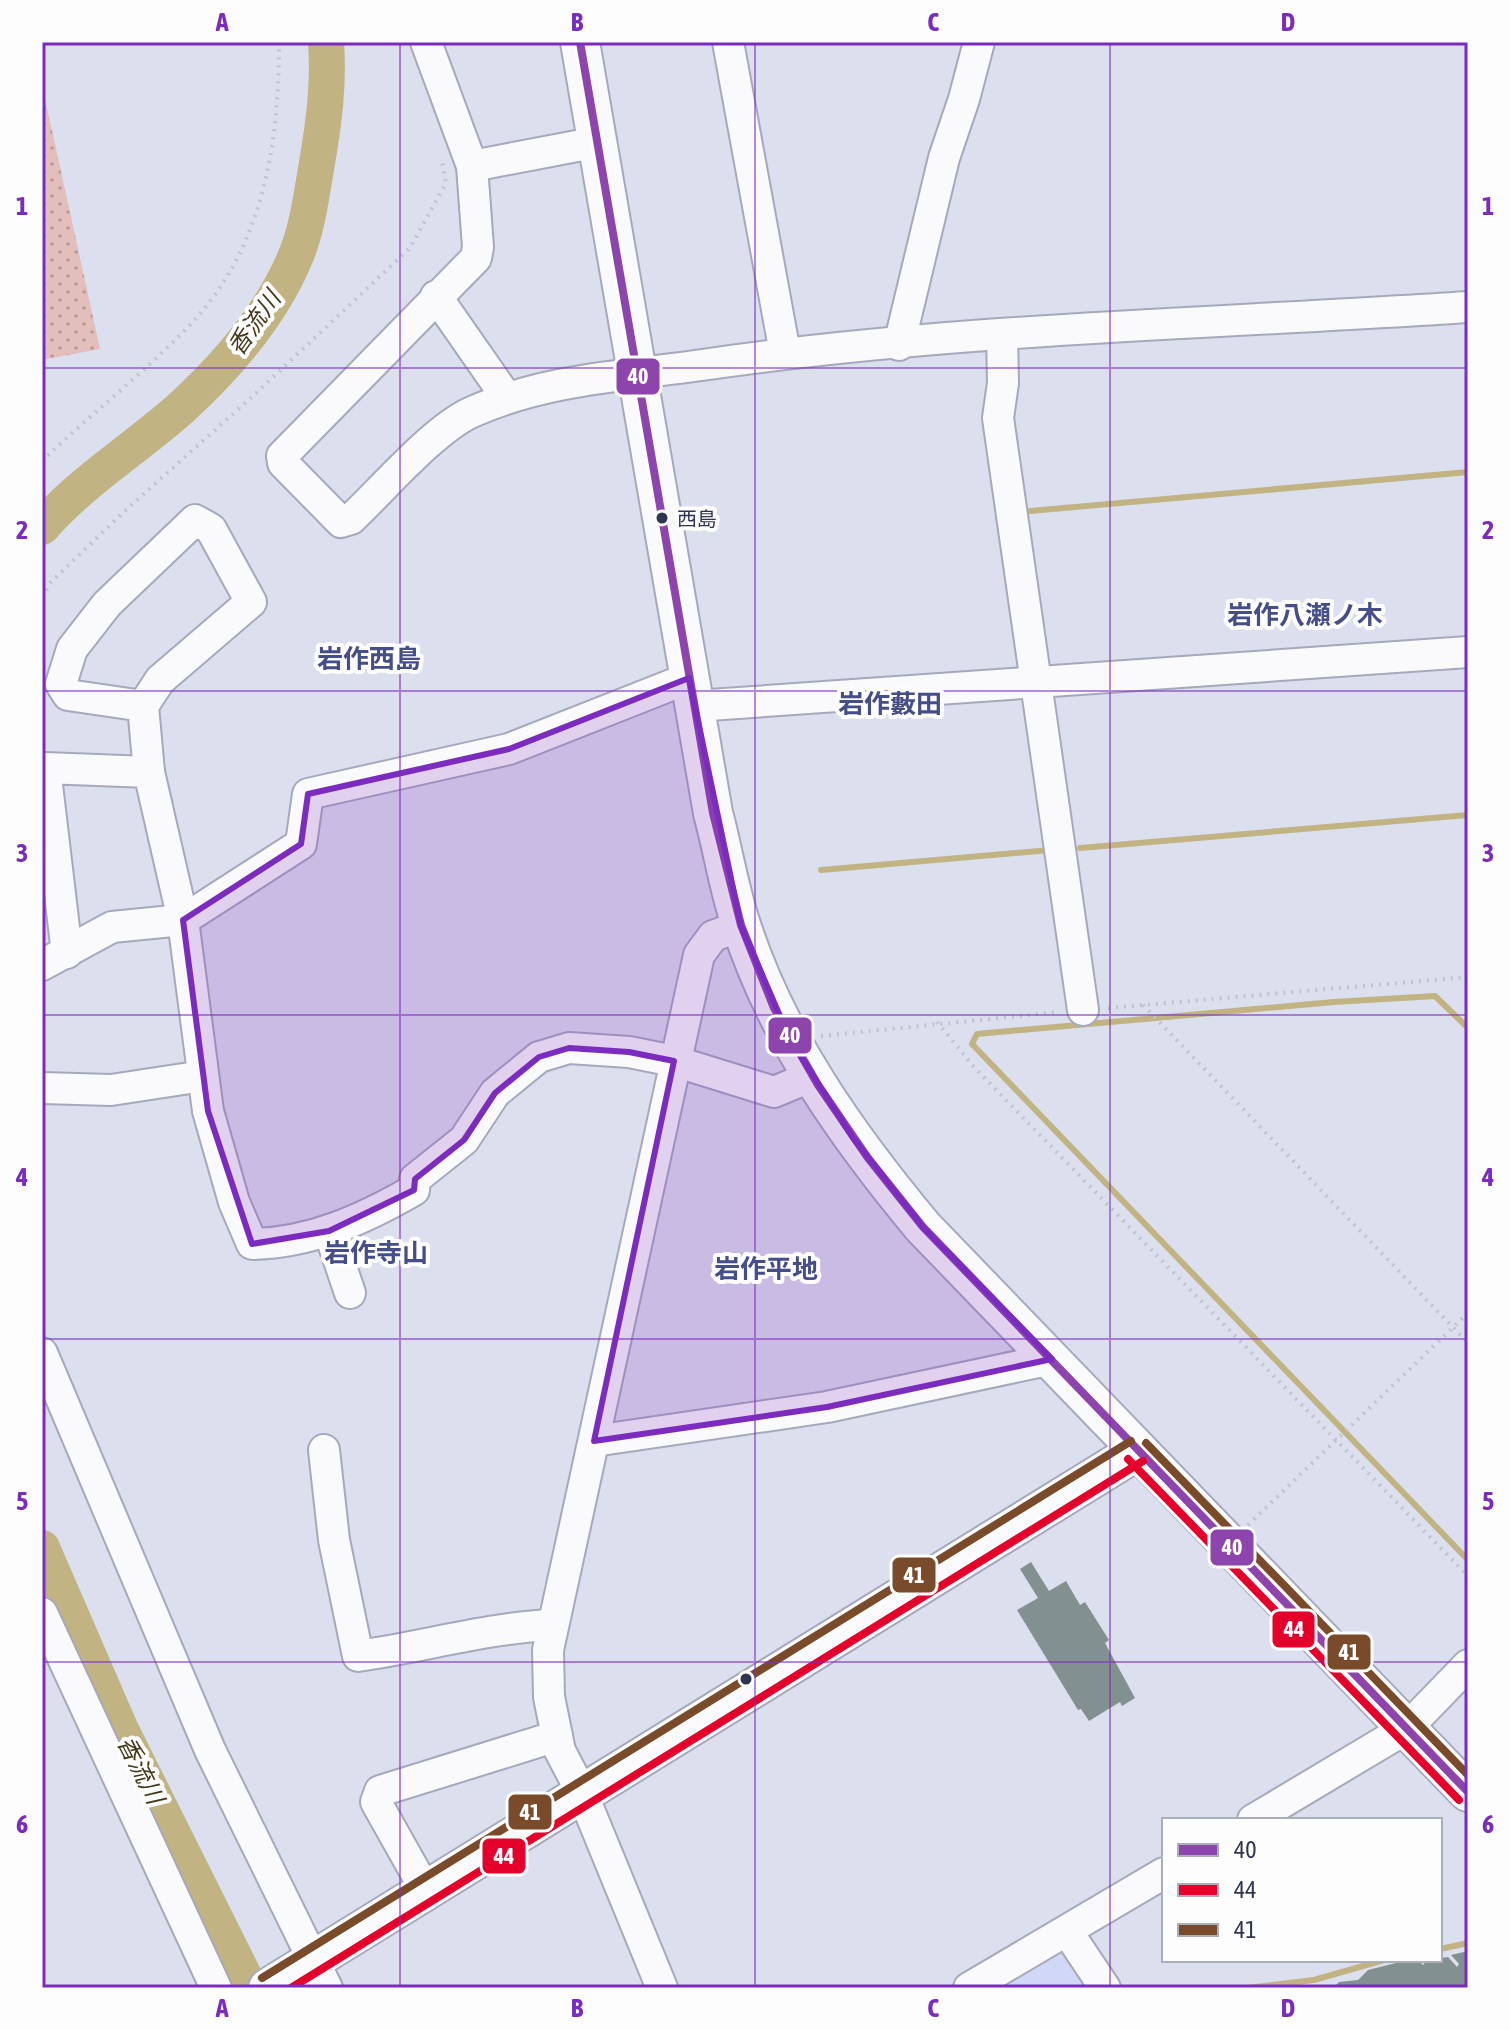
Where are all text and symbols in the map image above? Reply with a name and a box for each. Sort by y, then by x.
text: A [215,7,229,37]
text: B [571,7,584,37]
text: C [927,7,939,37]
text: D [1281,7,1295,37]
text: 1 [16,191,28,221]
text: 1 [1482,191,1494,221]
water label: 香流川 [222,283,287,360]
line badge: 40 [615,357,661,396]
text: 40 [627,363,648,389]
place label: 西島 [677,507,717,530]
marker: 西島 [654,510,670,526]
text: 2 [16,515,28,545]
text: 2 [1482,515,1494,545]
district label: 岩作八瀬ノ木 [1227,600,1383,630]
district label: 岩作西島 [317,644,421,674]
district label: 岩作藪田 [838,689,942,719]
text: 3 [16,838,28,868]
text: 3 [1482,838,1494,868]
line badge: 40 [767,1016,813,1055]
text: 40 [779,1022,800,1048]
text: 4 [15,1162,28,1192]
text: 4 [1481,1162,1494,1192]
district label: 岩作寺山 [324,1238,428,1268]
district label: 岩作平地 [714,1254,818,1284]
text: 5 [16,1486,28,1516]
text: 5 [1482,1486,1494,1516]
line badge: 40 [1209,1528,1255,1567]
text: 40 [1221,1534,1242,1560]
line badge: 41 [891,1556,937,1594]
text: 41 [903,1562,924,1588]
line badge: 44 [1271,1610,1316,1649]
text: 44 [1283,1616,1304,1642]
line badge: 41 [1326,1633,1372,1671]
text: 41 [1338,1639,1359,1665]
unlabelled marker [738,1671,754,1687]
water label: 香流川 [113,1732,171,1811]
line badge: 41 [507,1793,553,1831]
text: 41 [519,1799,540,1825]
text: 6 [16,1809,28,1839]
text: 6 [1482,1809,1494,1839]
legend [1162,1818,1442,1962]
text: 40 [1234,1836,1257,1863]
line badge: 44 [481,1837,527,1875]
text: 44 [493,1843,514,1869]
text: 44 [1234,1876,1257,1903]
text: 41 [1234,1916,1257,1943]
text: A [215,1993,229,2023]
text: B [571,1993,584,2023]
text: C [927,1993,939,2023]
text: D [1281,1993,1295,2023]

